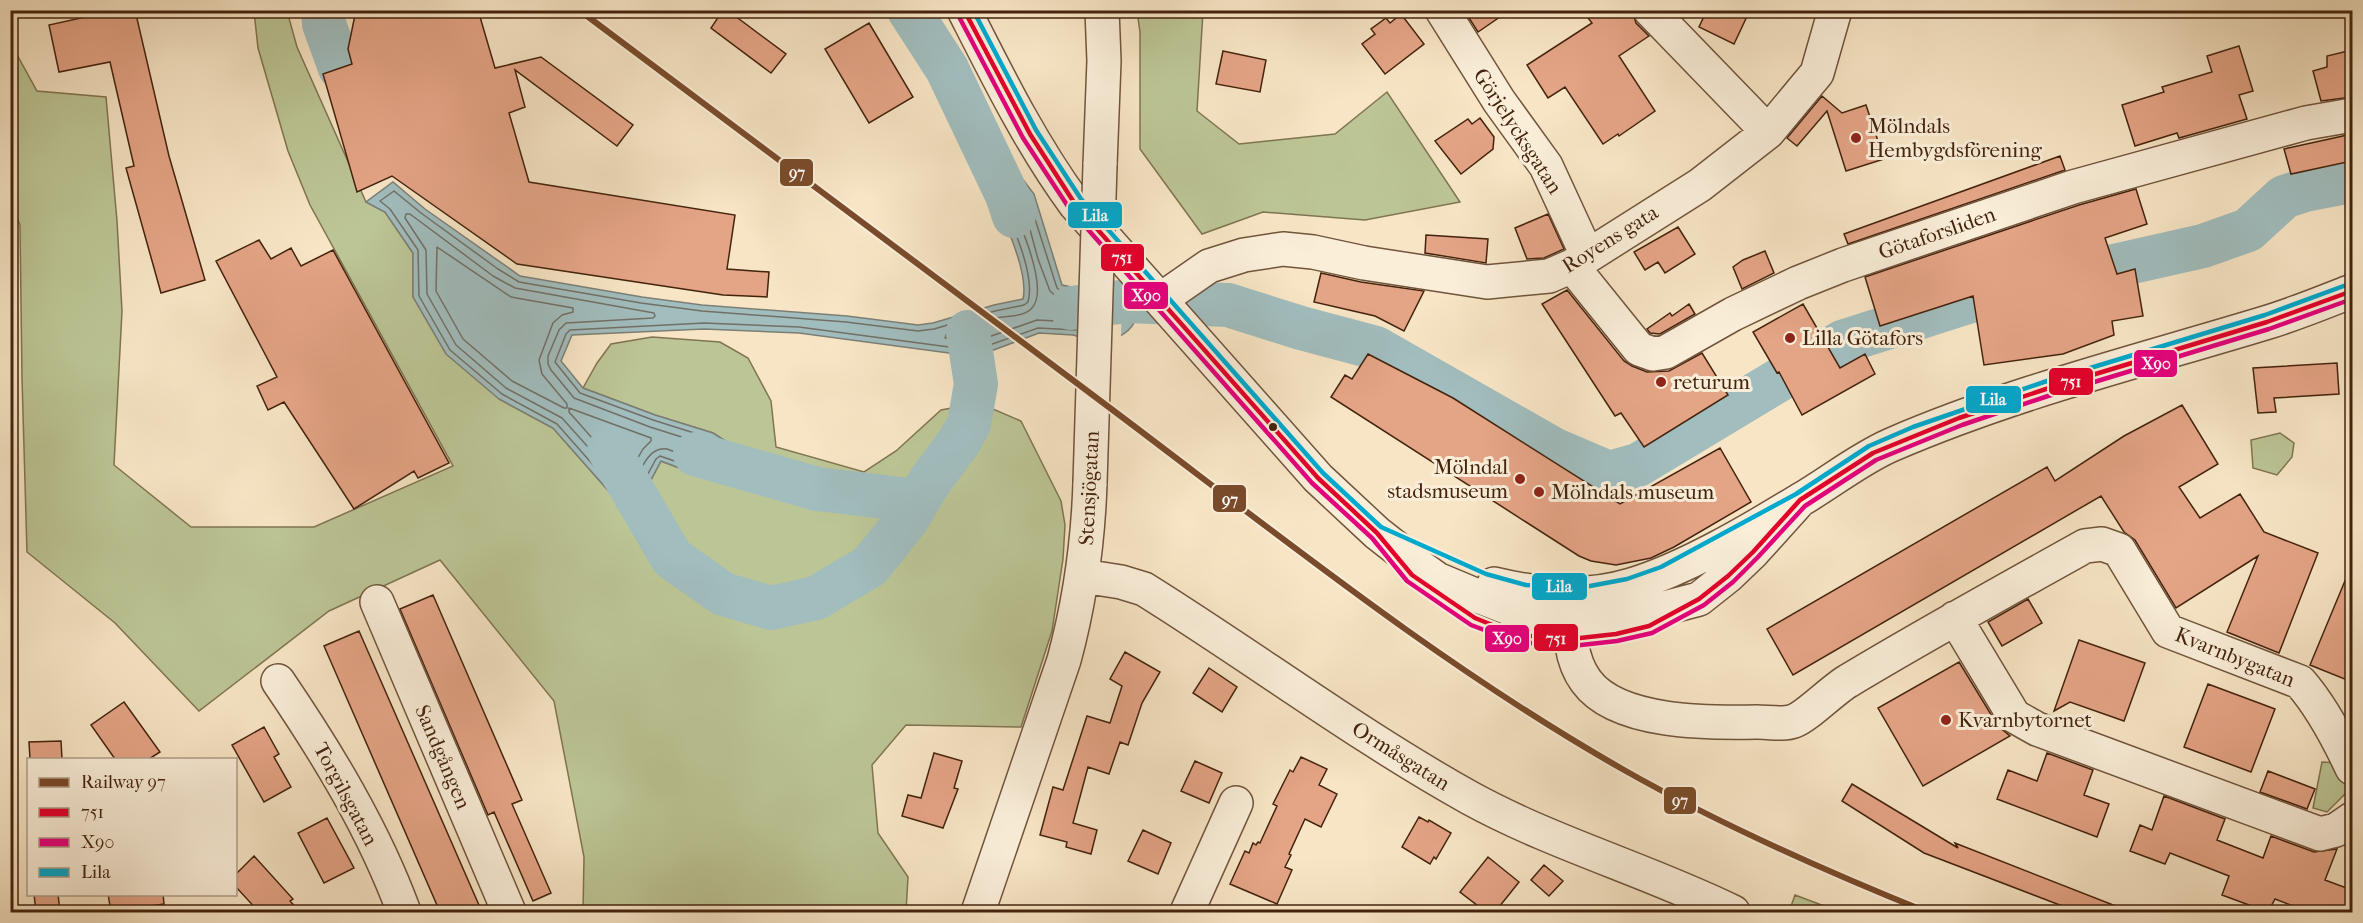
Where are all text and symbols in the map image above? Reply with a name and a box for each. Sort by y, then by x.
street label: Görjelycksgatan [1469,64,1567,198]
place label: Mölndals Hembygdsförening [1868,114,2042,162]
marker: Mölndals Hembygdsförening [1849,131,1863,145]
line badge: 97 [779,158,814,187]
text: 97 [788,163,805,183]
street label: Royens gata [1558,200,1663,278]
line badge: Lila [1067,201,1123,229]
street label: Götaforsliden [1875,202,1999,264]
text: Lila [1082,206,1109,225]
line badge: 751 [1100,243,1145,272]
text: 751 [1111,248,1132,267]
line badge: X90 [1123,281,1169,310]
text: X90 [1130,286,1161,306]
place label: Lilla Götafors [1802,326,1923,350]
marker: Lilla Götafors [1783,331,1797,345]
line badge: X90 [2133,349,2178,378]
text: X90 [2140,354,2171,374]
line badge: 751 [2048,367,2094,396]
place label: returum [1673,370,1750,394]
text: 751 [2060,372,2081,391]
marker: returum [1654,375,1668,389]
line badge: Lila [1965,385,2022,414]
text: Lila [1980,390,2007,409]
unlabelled marker [1267,421,1279,433]
street label: Stensjögatan [1074,430,1104,546]
place label: Mölndal stadsmuseum [1387,455,1509,503]
marker: Mölndal stadsmuseum [1513,472,1527,486]
place label: Mölndals museum [1551,480,1715,504]
line badge: 97 [1212,484,1247,513]
marker: Mölndals museum [1532,485,1546,499]
text: 97 [1221,490,1238,510]
line badge: Lila [1531,572,1588,601]
text: Lila [1546,577,1573,596]
street label: Kvarnbygatan [2172,622,2298,692]
line badge: 751 [1533,623,1579,652]
line badge: X90 [1484,624,1530,653]
text: X90 [1491,629,1522,649]
text: 751 [1545,629,1566,648]
street label: Sandgången [410,701,476,813]
place label: Kvarnbytornet [1958,708,2093,732]
marker: Kvarnbytornet [1939,713,1953,727]
street label: Ormåsgatan [1348,716,1454,796]
street label: Torgilsgatan [309,738,383,850]
legend [27,758,237,896]
text: Railway 97 [81,772,166,793]
line badge: 97 [1663,786,1697,815]
text: 97 [1671,791,1688,811]
text: 751 [81,802,104,823]
text: X90 [81,832,114,853]
text: Lila [81,862,111,883]

